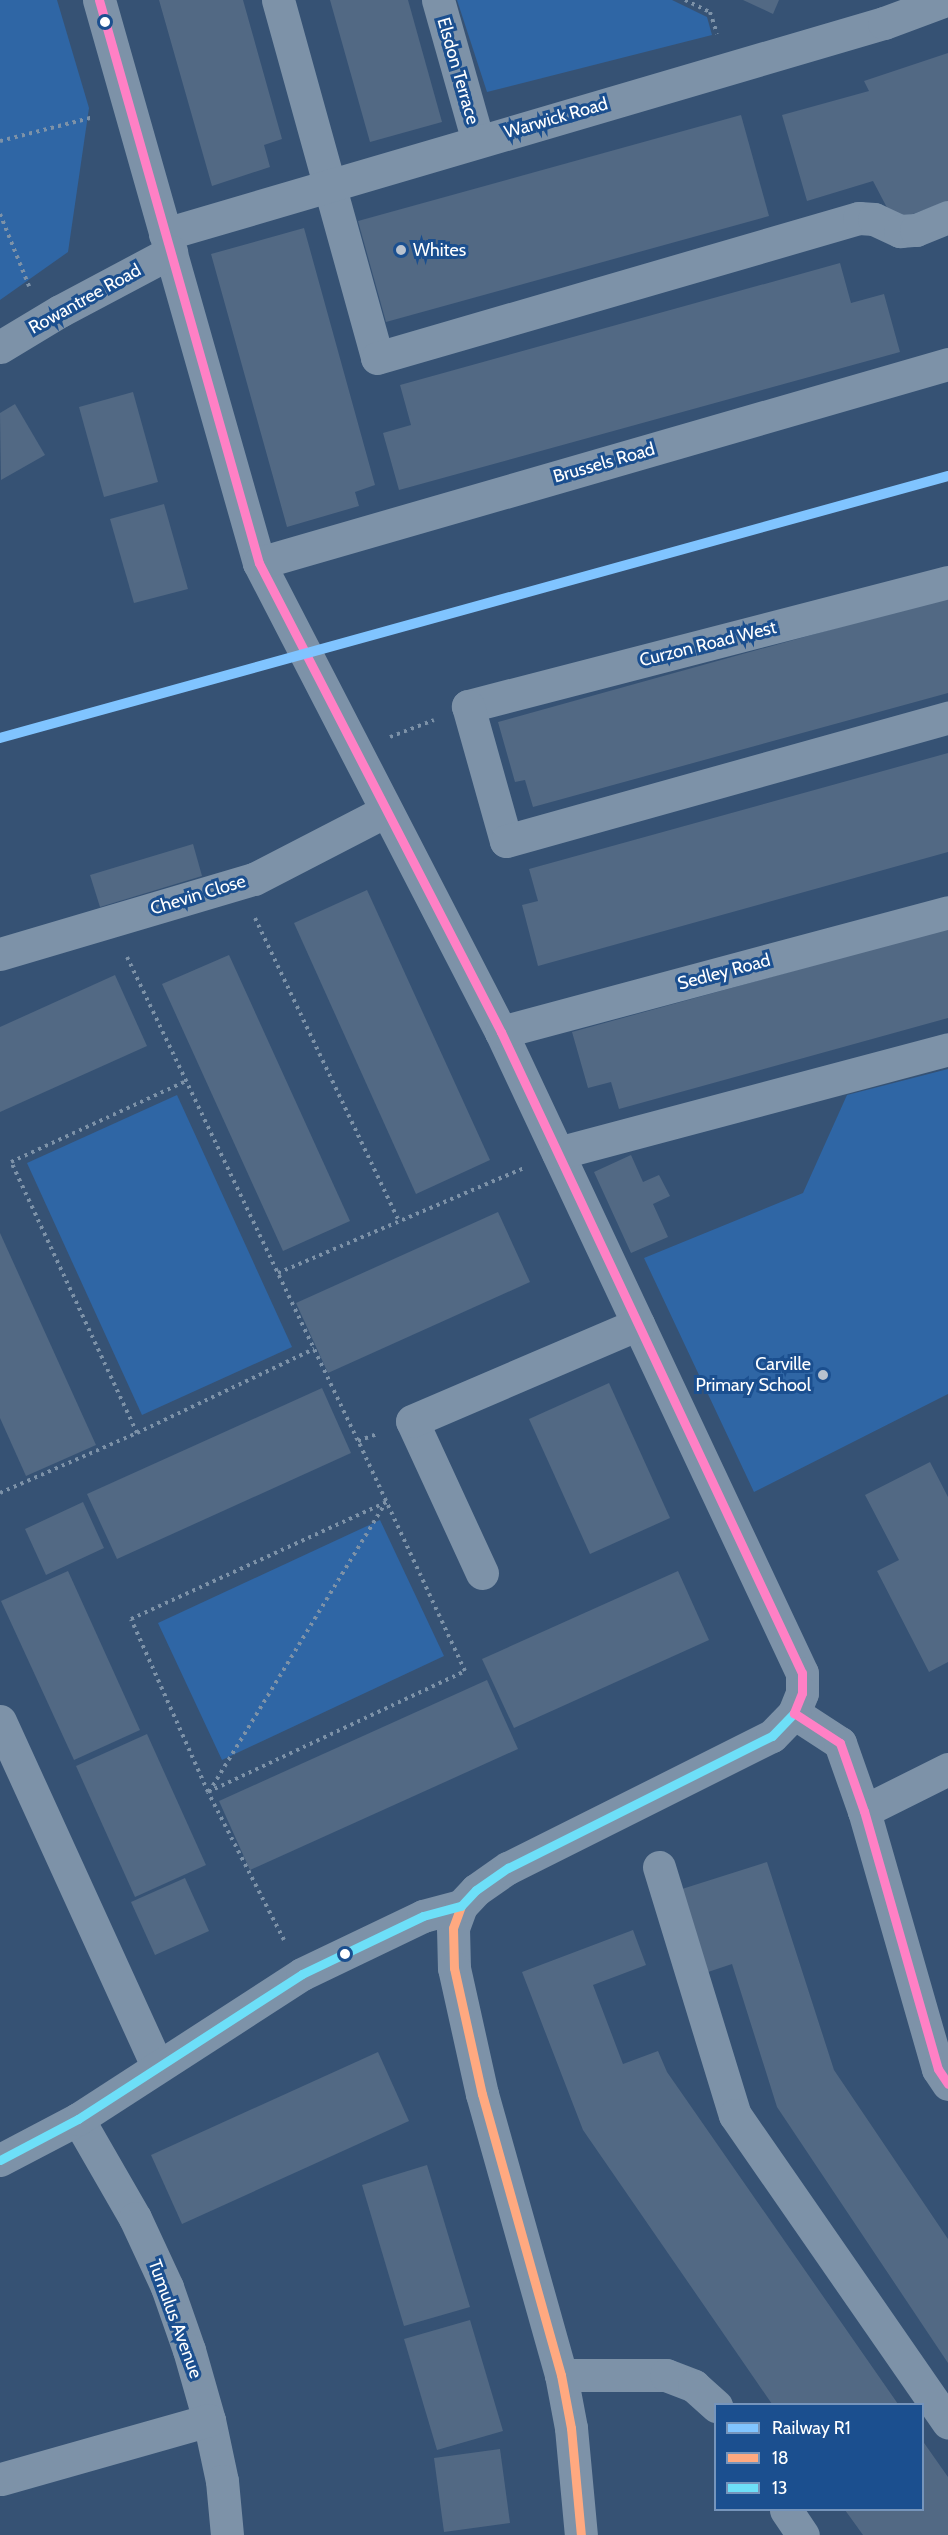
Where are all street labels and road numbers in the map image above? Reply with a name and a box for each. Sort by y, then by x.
street label: Elsdon Terrace [432,15,484,127]
street label: Warwick Road [502,93,610,143]
street label: Rowantree Road [25,259,145,339]
street label: Brussels Road [551,438,657,488]
street label: Curzon Road West [637,617,779,671]
street label: Chevin Close [148,870,248,920]
street label: Sedley Road [675,949,773,995]
street label: Tumulus Avenue [143,2257,207,2381]

